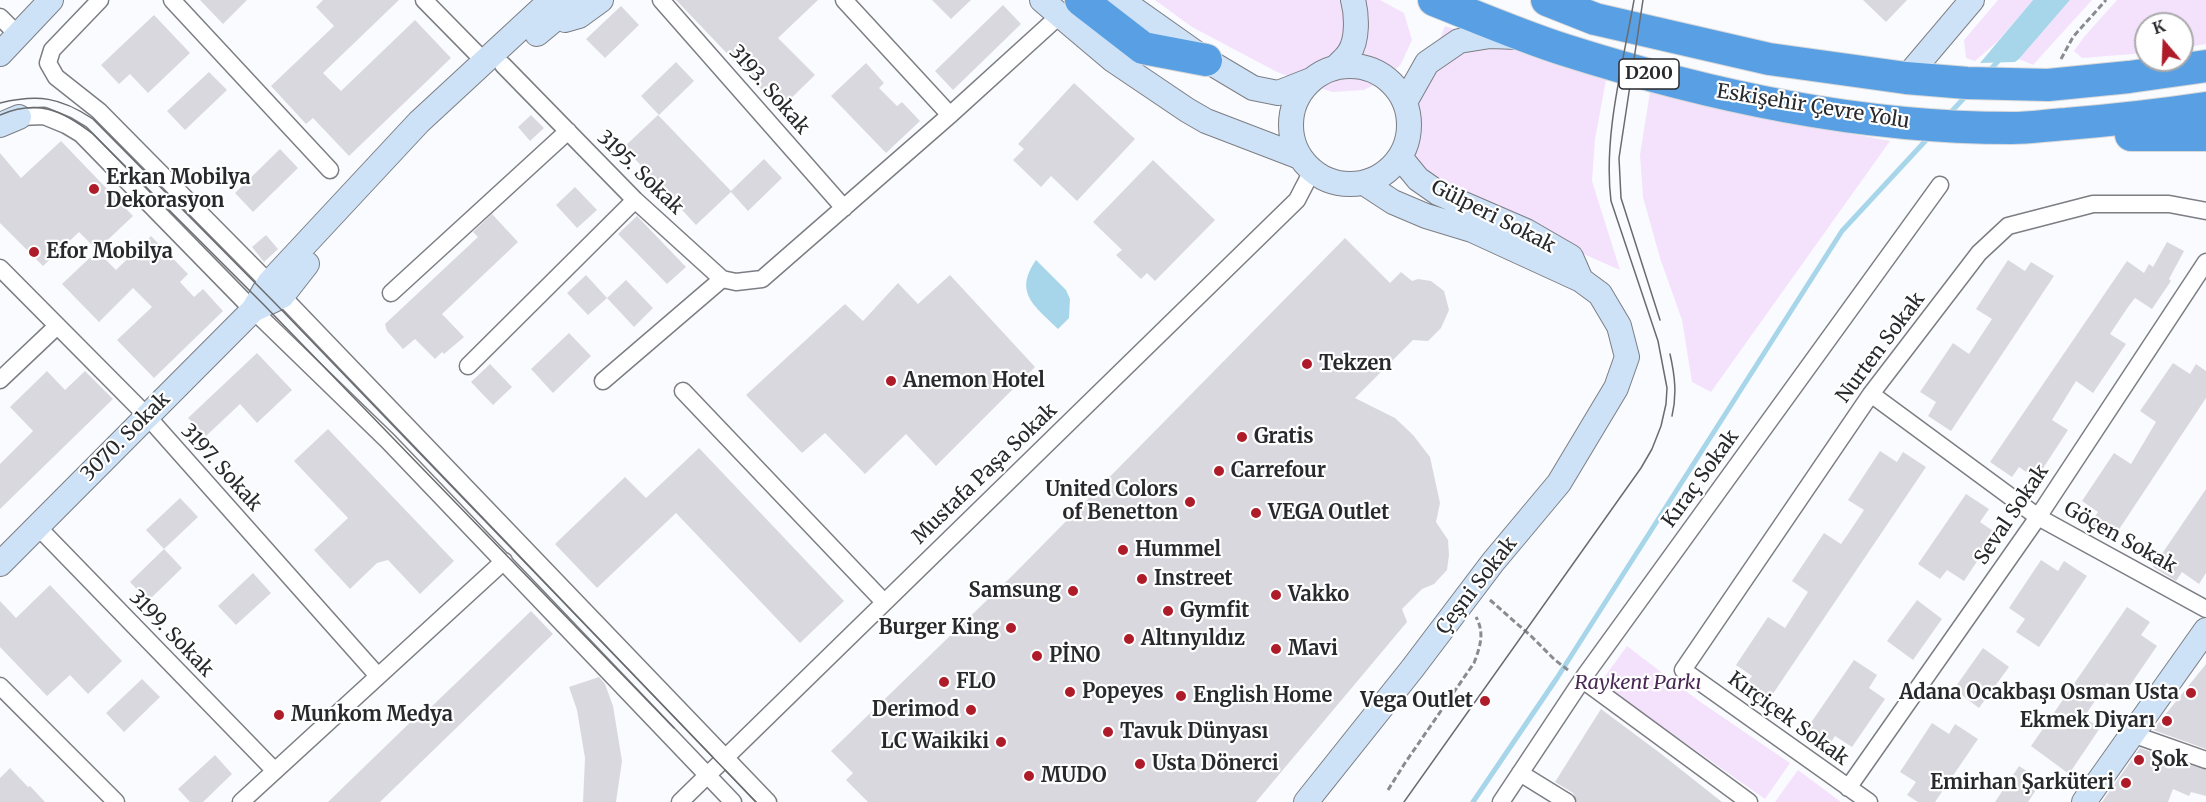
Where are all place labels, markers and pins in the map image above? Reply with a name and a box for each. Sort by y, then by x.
place label: Erkan Mobilya Dekorasyon [106,166,251,213]
marker: Erkan Mobilya Dekorasyon [87,182,101,196]
place label: Efor Mobilya [46,240,173,264]
marker: Efor Mobilya [27,245,41,259]
place label: Tekzen [1319,352,1392,376]
marker: Tekzen [1300,357,1314,371]
place label: Anemon Hotel [903,369,1045,393]
marker: Anemon Hotel [884,374,898,388]
place label: Gratis [1254,425,1314,449]
marker: Gratis [1235,430,1249,444]
place label: Carrefour [1231,459,1326,483]
marker: Carrefour [1212,464,1226,478]
place label: United Colors of Benetton [1045,478,1178,525]
marker: United Colors of Benetton [1183,495,1197,509]
place label: VEGA Outlet [1268,501,1389,525]
marker: VEGA Outlet [1249,506,1263,520]
place label: Hummel [1135,538,1221,562]
marker: Hummel [1116,543,1130,557]
place label: Instreet [1154,567,1233,591]
marker: Instreet [1135,572,1149,586]
place label: Samsung [969,579,1061,603]
place label: Vakko [1288,583,1349,607]
marker: Samsung [1066,584,1080,598]
marker: Vakko [1269,588,1283,602]
place label: Gymfit [1180,599,1249,623]
marker: Gymfit [1161,604,1175,618]
place label: Burger King [879,616,999,640]
marker: Burger King [1004,621,1018,635]
place label: Altınyıldız [1141,627,1245,651]
marker: Altınyıldız [1122,632,1136,646]
place label: Mavi [1288,637,1338,661]
marker: Mavi [1269,642,1283,656]
place label: PİNO [1049,644,1100,668]
marker: PİNO [1030,649,1044,663]
place label: FLO [956,670,996,694]
marker: FLO [937,675,951,689]
place label: Popeyes [1082,680,1164,704]
place label: Adana Ocakbaşı Osman Usta [1899,681,2179,705]
place label: English Home [1193,684,1332,708]
marker: Popeyes [1063,685,1077,699]
marker: Adana Ocakbaşı Osman Usta [2184,686,2198,700]
marker: English Home [1174,689,1188,703]
place label: Vega Outlet [1360,689,1473,713]
marker: Vega Outlet [1478,694,1492,708]
place label: Derimod [872,698,959,722]
place label: Munkom Medya [291,703,453,727]
marker: Derimod [964,703,978,717]
marker: Munkom Medya [272,708,286,722]
place label: Ekmek Diyarı [2020,709,2155,733]
marker: Ekmek Diyarı [2160,714,2174,728]
place label: Tavuk Dünyası [1120,720,1268,744]
marker: Tavuk Dünyası [1101,725,1115,739]
place label: LC Waikiki [881,730,989,754]
marker: LC Waikiki [994,735,1008,749]
place label: Şok [2151,748,2188,772]
place label: Usta Dönerci [1152,752,1279,776]
marker: Şok [2132,753,2146,767]
marker: Usta Dönerci [1133,757,1147,771]
place label: MUDO [1041,764,1107,788]
marker: MUDO [1022,769,1036,783]
place label: Emirhan Şarküteri [1930,771,2114,795]
marker: Emirhan Şarküteri [2119,776,2133,790]

